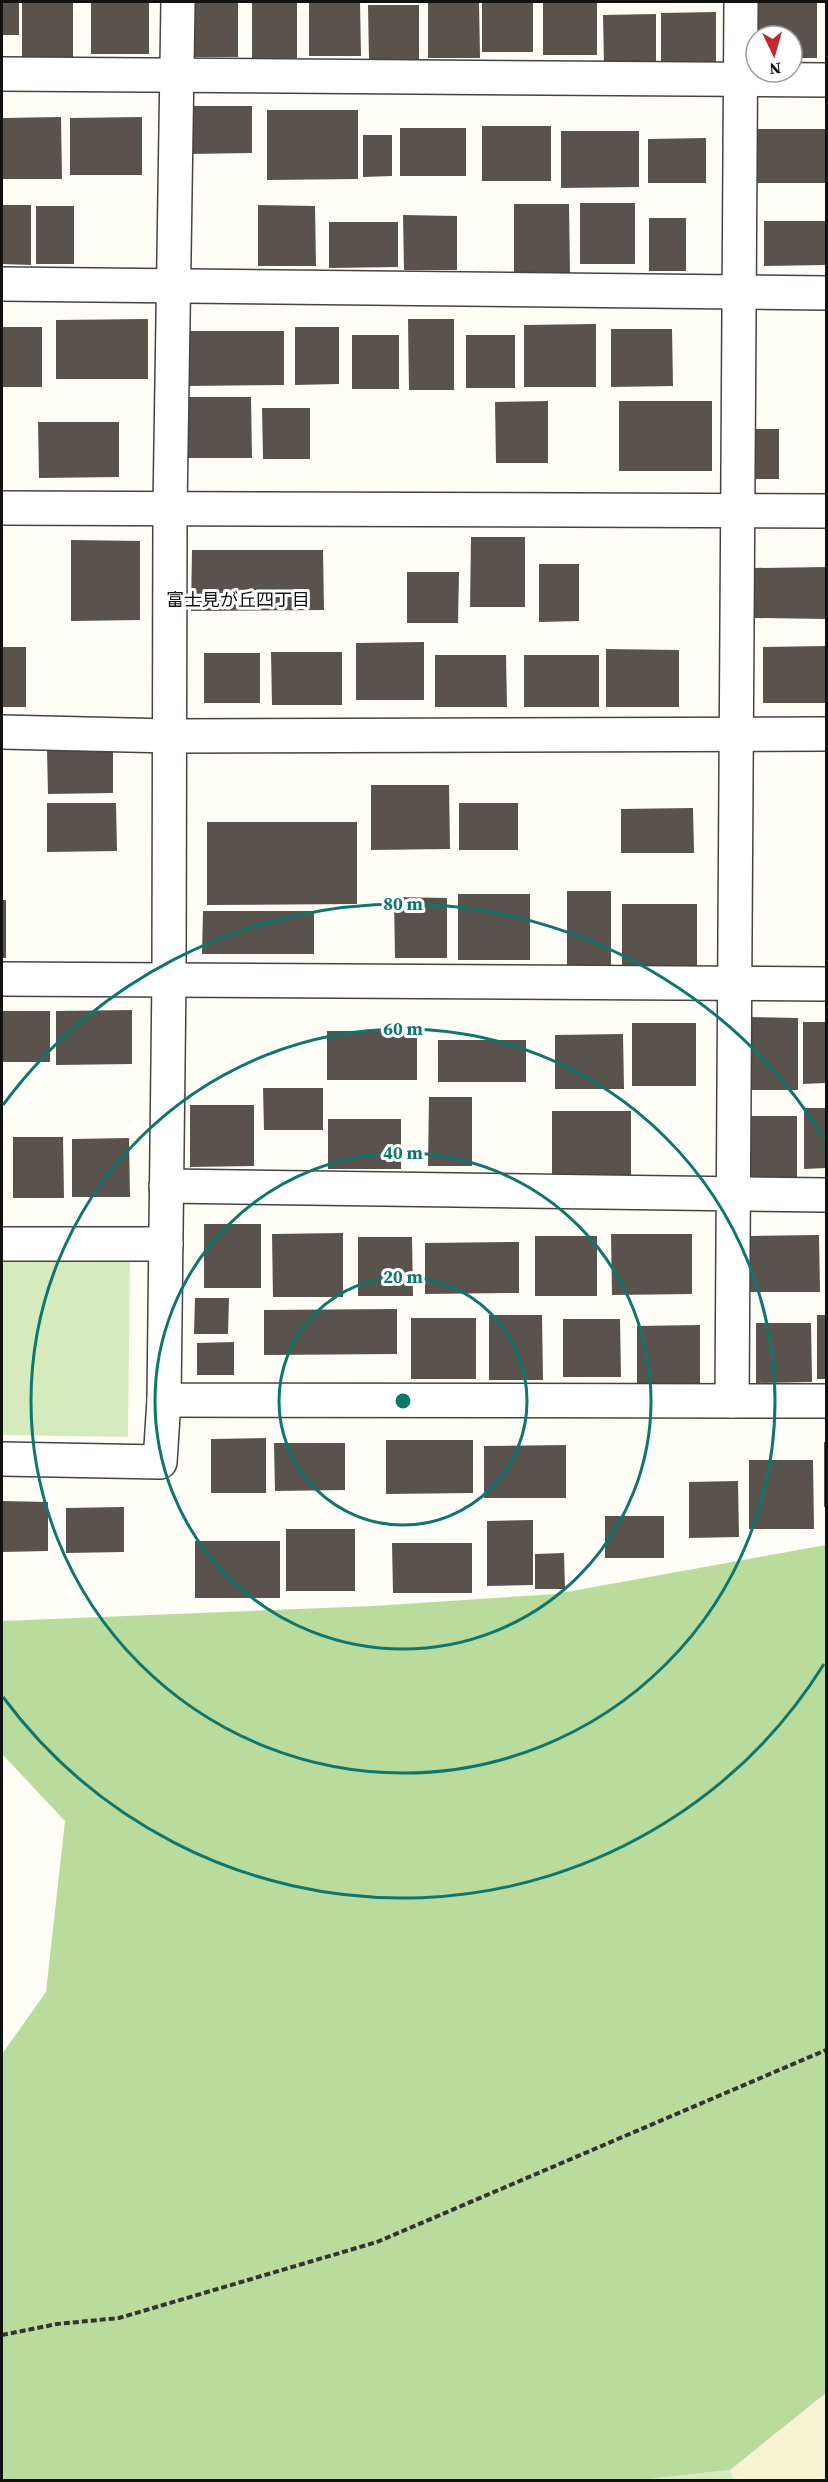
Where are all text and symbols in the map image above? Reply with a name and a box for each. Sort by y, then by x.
north arrow [744,24,804,84]
text: N [768,57,782,80]
district label: 富士見が丘四丁目 [166,587,310,612]
text: 80 m [383,891,423,916]
text: 60 m [383,1016,423,1041]
text: 40 m [383,1140,423,1165]
text: 20 m [383,1264,423,1289]
centre of rings [393,1391,413,1411]

